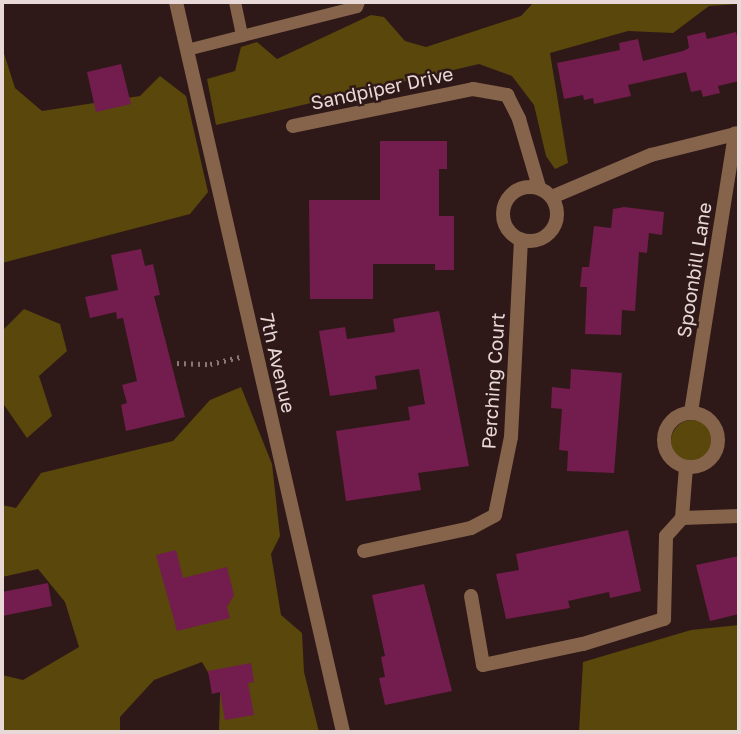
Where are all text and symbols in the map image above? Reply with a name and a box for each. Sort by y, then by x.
street label: Sandpiper Drive [309,62,455,114]
street label: Spoonbill Lane [672,201,716,339]
street label: 7th Avenue [256,311,300,415]
street label: Perching Court [477,312,509,450]

